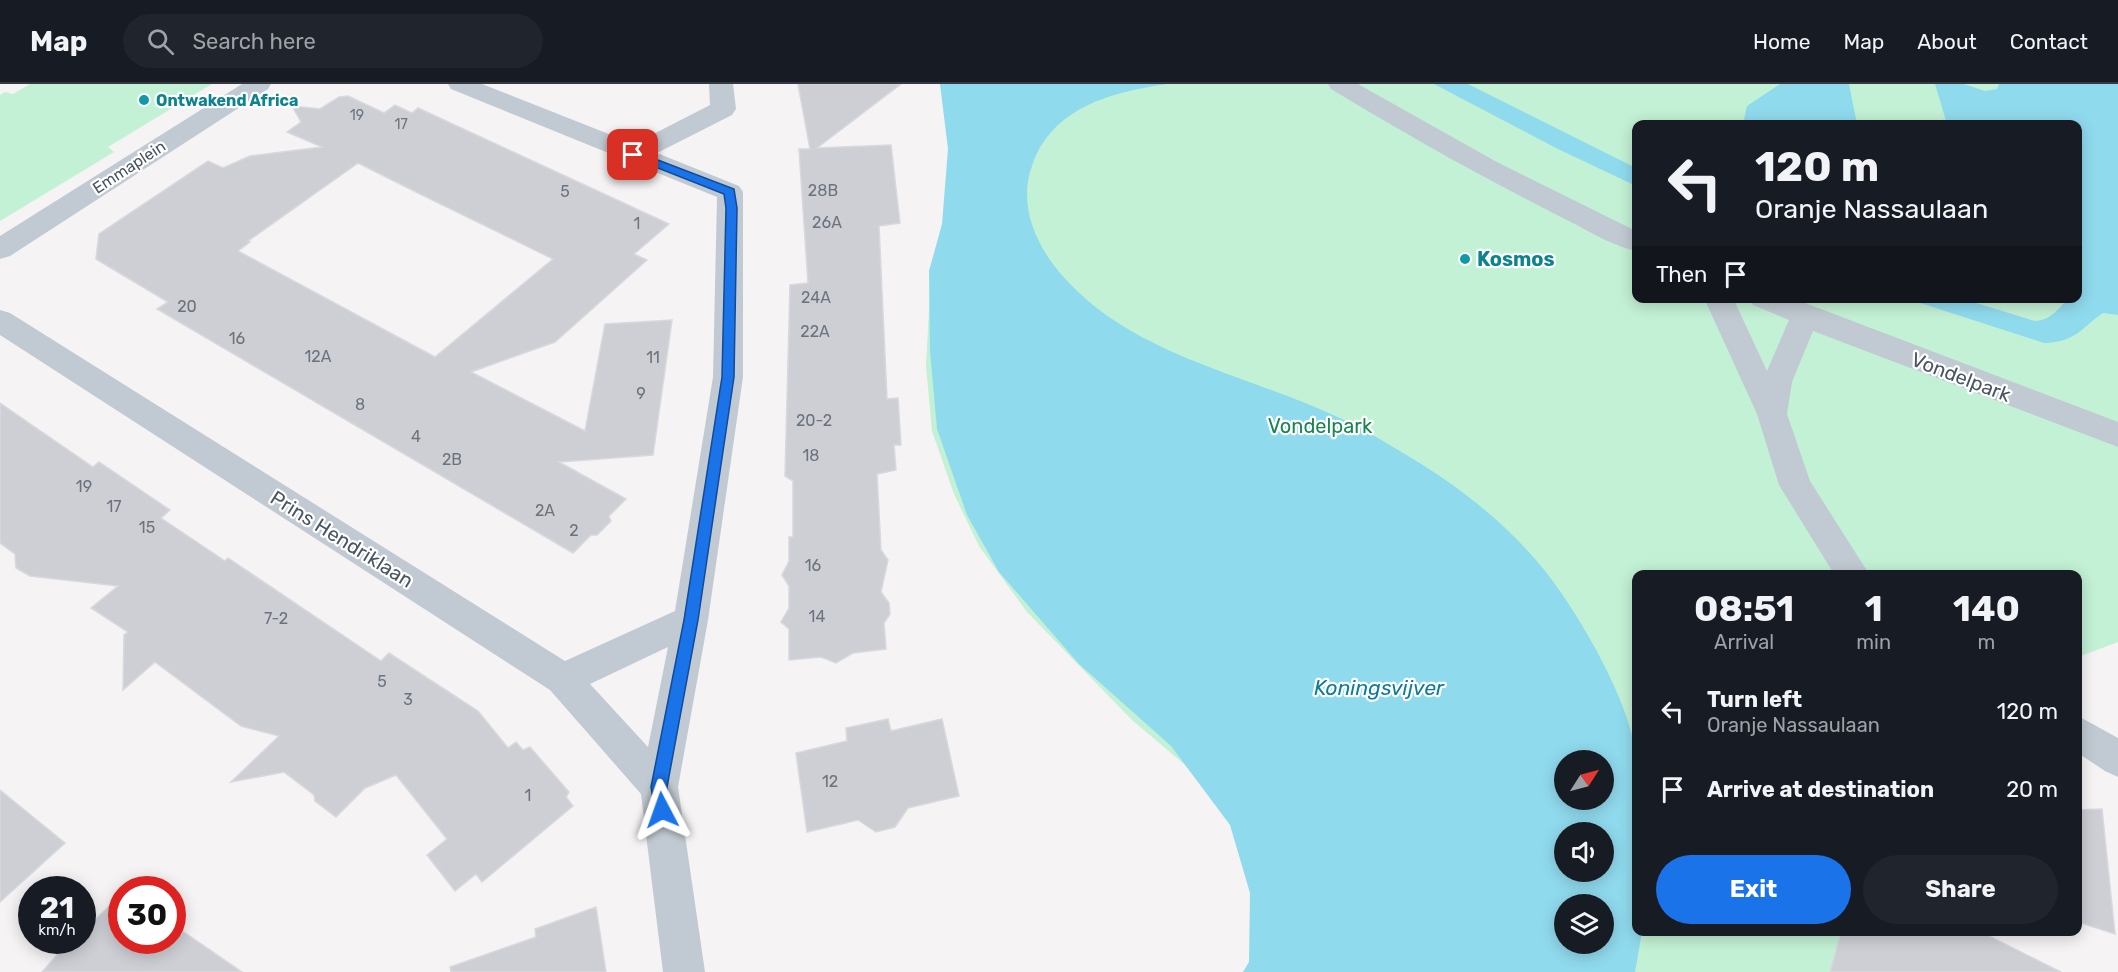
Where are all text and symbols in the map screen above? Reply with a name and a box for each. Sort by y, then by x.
search box [123,14,543,68]
text: Map [30,25,87,58]
icon: search [144,25,177,58]
text: Search here [192,28,316,55]
text: Home [1753,29,1810,54]
text: Map [1843,29,1884,54]
text: About [1917,29,1977,54]
text: Contact [2010,29,2088,54]
place label: Ontwakend Africa [156,91,298,110]
marker: Ontwakend Africa [137,93,151,107]
house number: 19 [350,107,364,124]
house number: 17 [394,116,408,133]
pin [607,129,658,180]
street label: Emmaplein [89,136,169,198]
icon: arrive [616,138,649,171]
text: 120 m [1755,142,1879,192]
icon: left [1656,144,1734,222]
house number: 28B [808,181,838,200]
house number: 5 [560,182,570,201]
text: Oranje Nassaulaan [1755,193,1988,225]
house number: 26A [812,213,842,232]
house number: 1 [634,214,640,233]
place label: Kosmos [1477,247,1555,271]
marker: Kosmos [1458,252,1472,266]
icon: arrive [1719,258,1752,291]
text: Then [1656,261,1707,288]
house number: 24A [801,288,831,307]
house number: 20 [177,297,197,316]
house number: 22A [800,322,830,341]
house number: 16 [229,329,246,348]
house number: 12A [305,347,332,366]
street label: Vondelpark [1908,347,2015,407]
house number: 11 [646,348,660,367]
house number: 9 [636,384,646,403]
house number: 8 [355,395,365,414]
house number: 20-2 [796,411,832,430]
park label: Vondelpark [1268,414,1373,438]
house number: 4 [411,427,421,446]
house number: 18 [802,446,820,465]
house number: 2B [442,450,462,469]
house number: 19 [76,477,92,496]
street label: Prins Hendriklaan [266,485,418,593]
house number: 17 [106,497,122,516]
house number: 2A [535,501,555,520]
house number: 15 [139,518,155,537]
house number: 2 [569,521,579,540]
house number: 16 [805,556,822,575]
text: 08:51 [1694,587,1794,630]
text: 1 [1865,587,1883,630]
text: 140 [1953,587,2020,630]
house number: 14 [809,607,825,626]
house number: 7-2 [264,609,288,628]
text: Arrival [1714,630,1774,654]
text: min [1856,630,1891,654]
text: m [1978,630,1995,654]
house number: 5 [377,672,387,691]
water label: Koningsvijver [1314,675,1445,700]
text: Turn left [1707,686,1802,713]
house number: 3 [403,690,413,709]
icon: left [1656,695,1689,728]
text: 120 m [1997,698,2058,725]
text: Oranje Nassaulaan [1707,713,1880,737]
north arrow [1554,750,1614,810]
map controls [1554,750,1614,954]
house number: 12 [822,772,838,791]
icon: arrive [1656,773,1689,806]
text: Arrive at destination [1707,776,1934,803]
text: 20 m [2006,776,2058,803]
position arrow [630,778,694,842]
house number: 1 [525,786,531,805]
button: sound [1554,822,1614,882]
button: Exit [1656,855,1851,924]
button: Share [1863,855,2058,924]
speed limit sign: 30 [108,876,186,954]
text: 21 [40,890,74,926]
button: layers [1554,894,1614,954]
text: km/h [38,921,76,939]

